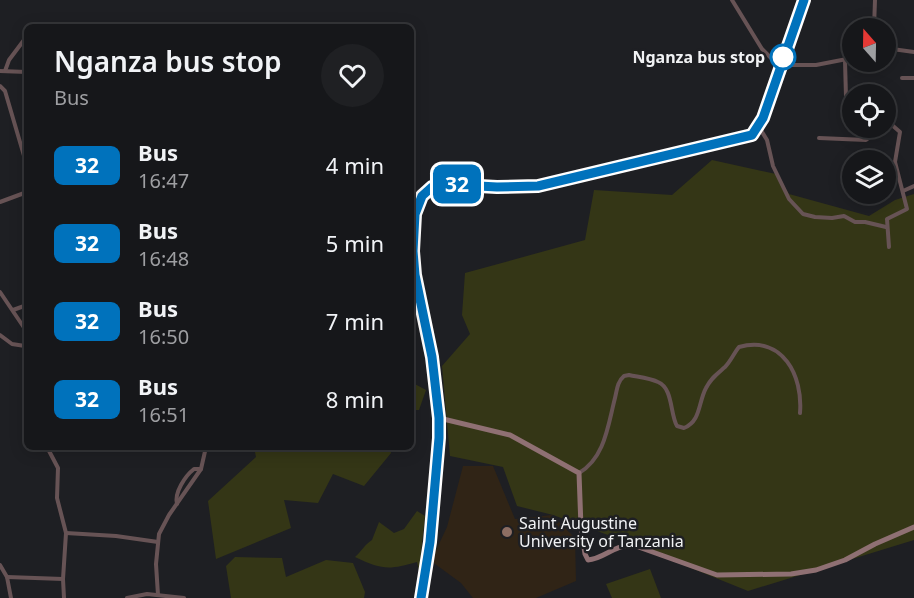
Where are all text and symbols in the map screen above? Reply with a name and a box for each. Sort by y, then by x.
north arrow [842,18,896,72]
map controls [842,18,896,204]
text: Nganza bus stop [54,42,282,80]
button: heart [321,44,384,107]
marker: Nganza bus stop [770,44,796,70]
place label: Nganza bus stop [632,46,765,68]
text: Bus [54,84,89,111]
button: locate [842,84,896,138]
text: Bus [138,137,178,167]
text: 4 min [326,150,384,180]
button: layers [842,150,896,204]
text: 32 [75,151,99,179]
line badge: 32 [430,164,484,204]
text: 16:47 [138,167,189,194]
text: 32 [445,170,469,198]
text: Bus [138,215,178,245]
text: 5 min [326,228,384,258]
text: 32 [75,229,99,257]
text: 16:48 [138,245,189,272]
text: Bus [138,293,178,323]
text: 7 min [326,306,384,336]
text: 32 [75,307,99,335]
text: 16:50 [138,323,189,350]
text: Bus [138,371,178,401]
text: 8 min [326,384,384,414]
text: 32 [75,385,99,413]
text: 16:51 [138,401,189,428]
place label: Saint Augustine University of Tanzania [519,512,684,552]
marker: Saint Augustine University of Tanzania [500,525,514,539]

